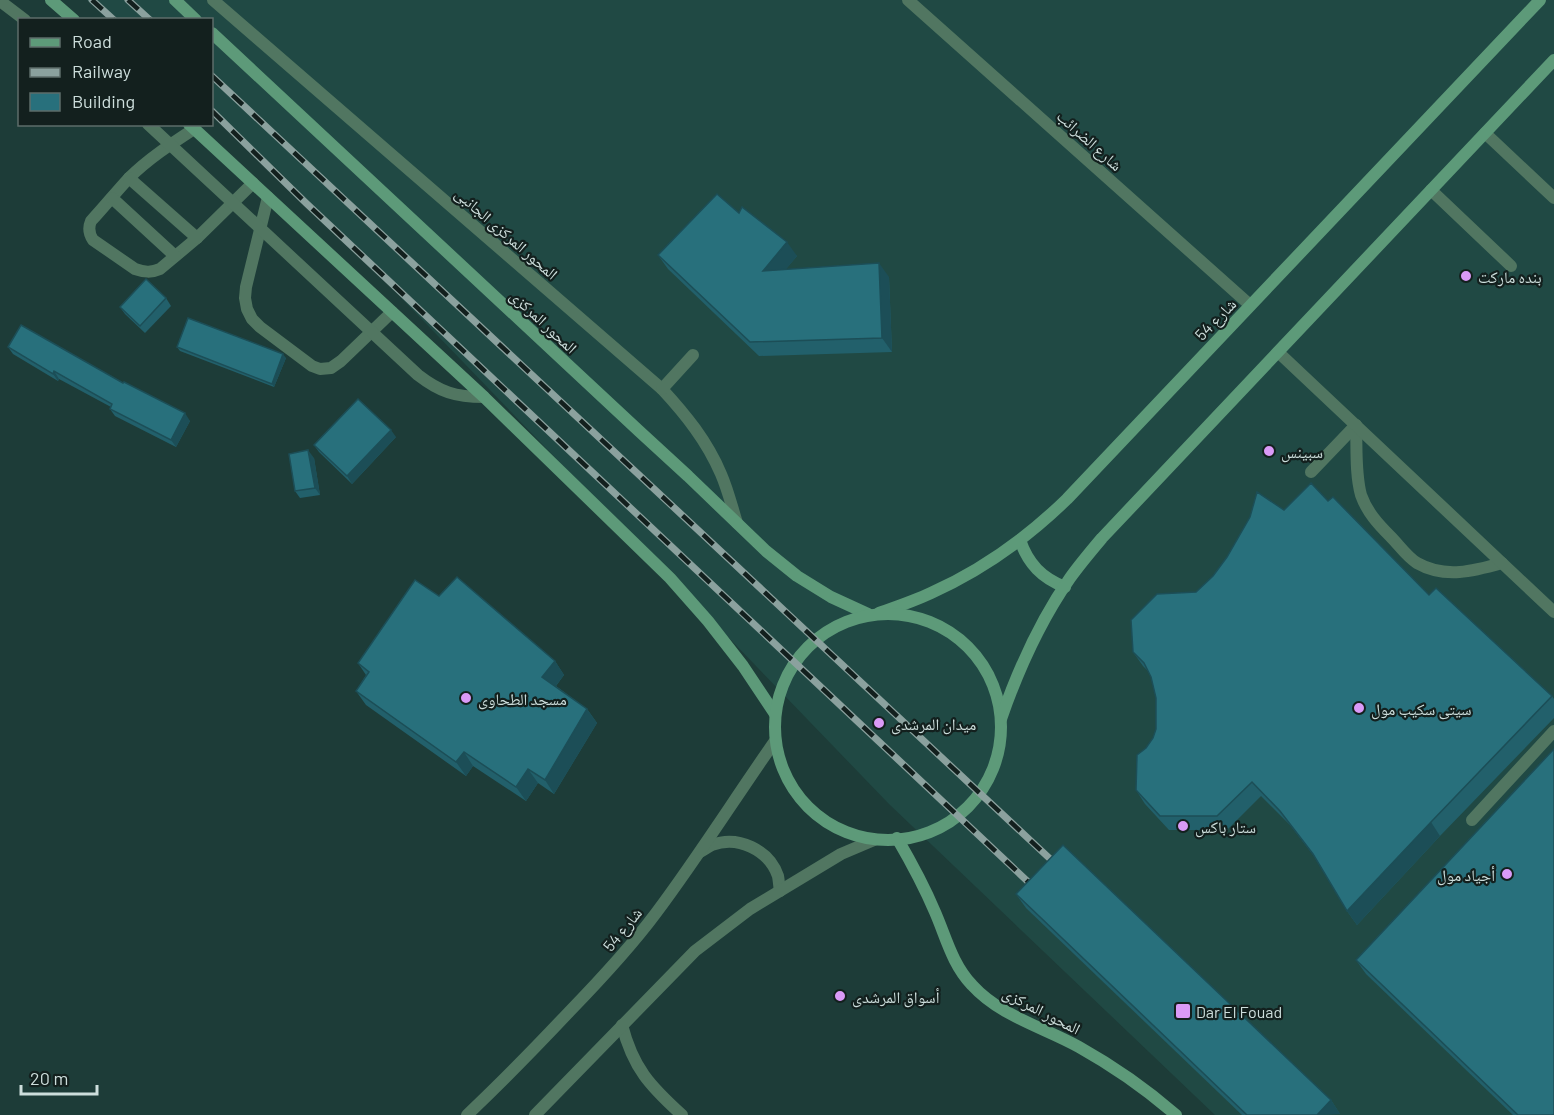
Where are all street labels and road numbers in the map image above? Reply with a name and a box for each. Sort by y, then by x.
street label: شارع الضرائب [1052,106,1126,176]
street label: المحور المركزى الجانبى [450,183,562,284]
street label: المحور المركزى [505,285,581,358]
street label: شارع 54 [1191,294,1241,345]
street label: شارع 54 [599,903,647,956]
street label: المحور المركزى [999,982,1084,1039]

